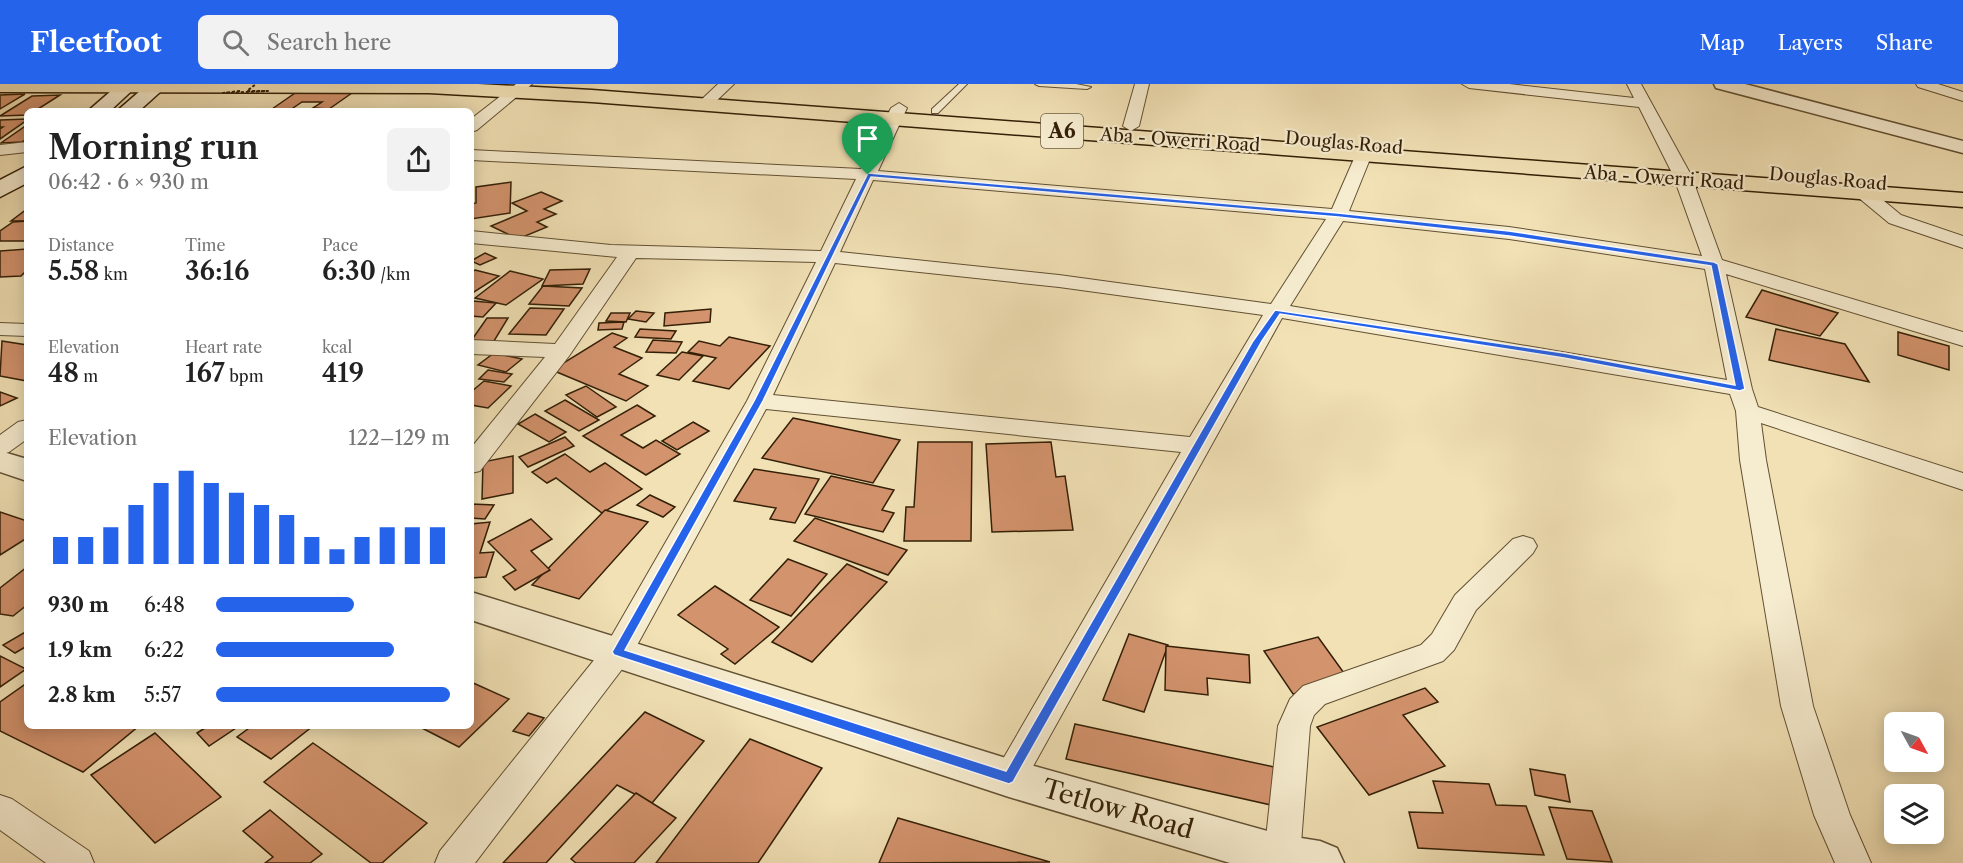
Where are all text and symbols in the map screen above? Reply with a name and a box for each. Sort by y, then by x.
search box [198,15,618,69]
text: Fleetfoot [30,25,162,59]
icon: search [219,26,252,59]
text: Search here [267,29,391,56]
text: Map [1700,30,1745,55]
text: Layers [1778,30,1843,55]
text: Share [1876,30,1933,55]
pin [842,113,893,175]
road number: A6 [1041,114,1083,148]
icon: arrive [851,122,884,155]
street label: Aba - Owerri Road [1098,123,1261,157]
text: Morning run [48,127,259,168]
street label: Douglas Road [1284,127,1404,159]
button: share [387,128,450,191]
street label: Aba - Owerri Road [1582,161,1745,195]
street label: Douglas Road [1768,163,1888,195]
text: 06:42 · 6 × 930 m [48,170,209,194]
text: Distance [48,235,114,255]
text: Time [185,235,225,255]
text: Pace [322,235,358,255]
text: 5.58 [48,255,99,287]
text: 36:16 [185,255,249,287]
text: 6:30 [322,255,376,287]
text: km [99,264,128,284]
text: /km [376,264,410,284]
text: Elevation [48,337,119,357]
text: Heart rate [185,337,262,357]
text: kcal [322,337,352,357]
text: 48 [48,357,79,389]
text: 167 [185,357,225,389]
text: 419 [322,357,364,389]
text: m [79,366,98,386]
text: bpm [225,366,264,386]
text: Elevation [48,426,137,450]
text: 122–129 m [348,426,450,450]
text: 930 m [48,593,109,617]
text: 6:48 [144,593,185,617]
text: 1.9 km [48,638,112,662]
text: 6:22 [144,638,184,662]
text: 2.8 km [48,683,116,707]
text: 5:57 [144,683,181,707]
north arrow [1884,712,1944,772]
map controls [1884,712,1944,844]
street label: Tetlow Road [1039,772,1197,846]
button: layers [1884,784,1944,844]

